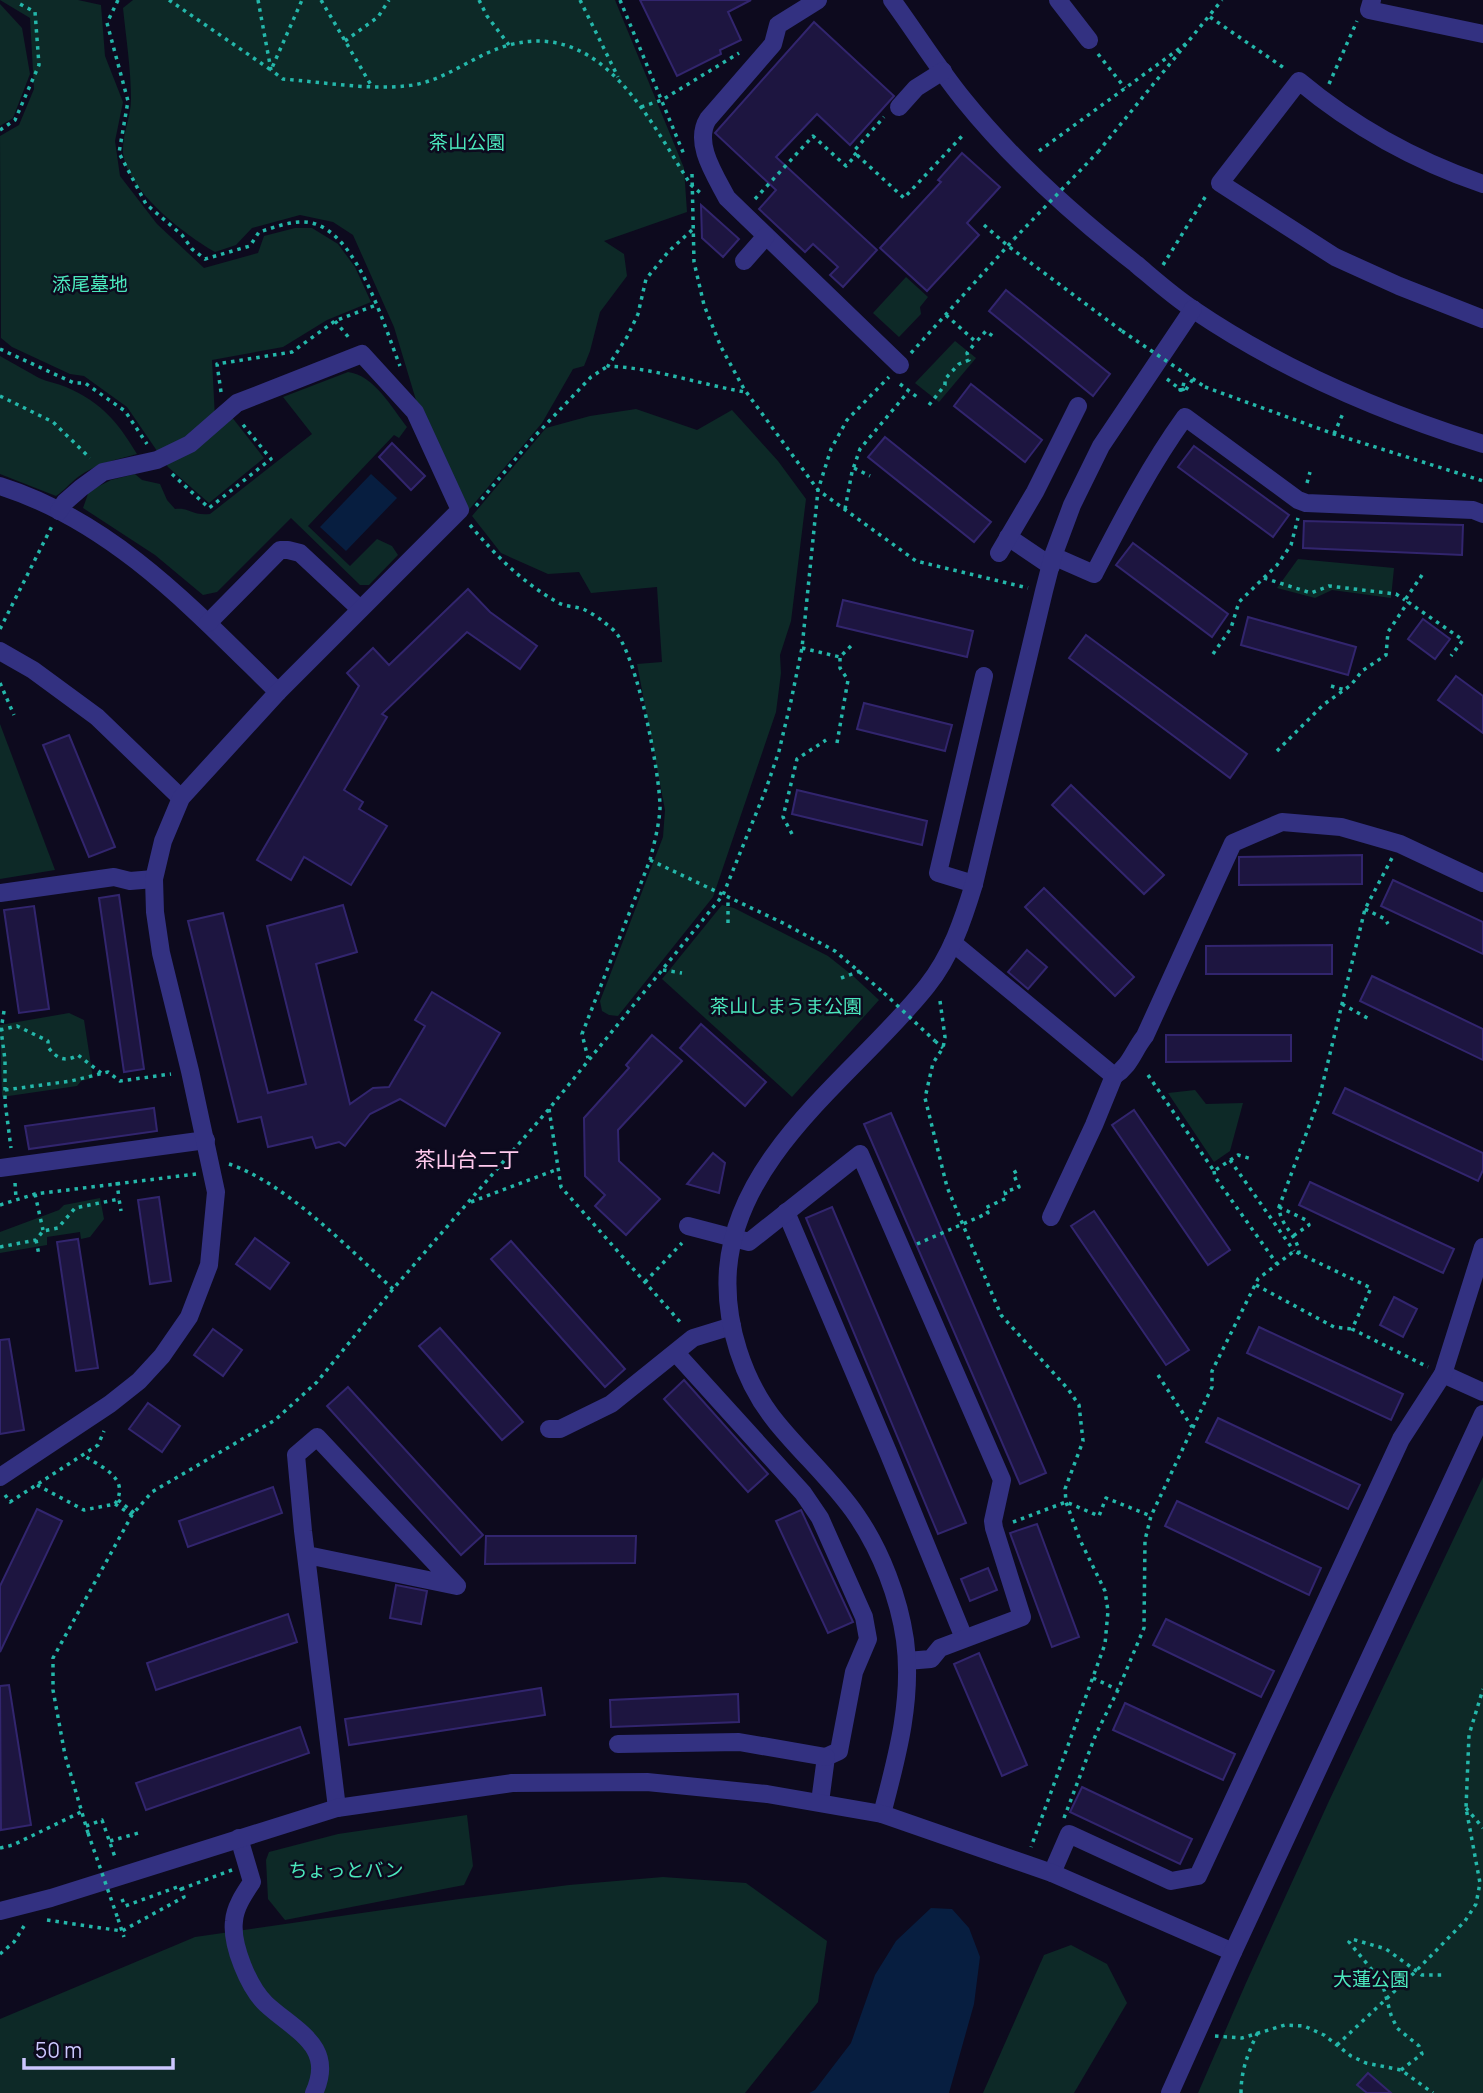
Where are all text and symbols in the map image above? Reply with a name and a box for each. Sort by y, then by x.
park label: 茶山公園 [429,129,505,155]
park label: 添尾墓地 [52,271,128,297]
park label: 茶山しまうま公園 [710,993,862,1019]
district label: 茶山台二丁 [415,1145,520,1173]
park label: ちょっとバン [289,1857,403,1883]
park label: 大蓮公園 [1333,1966,1409,1992]
scale bar [24,2026,173,2070]
text: 50 m [35,2036,82,2064]

